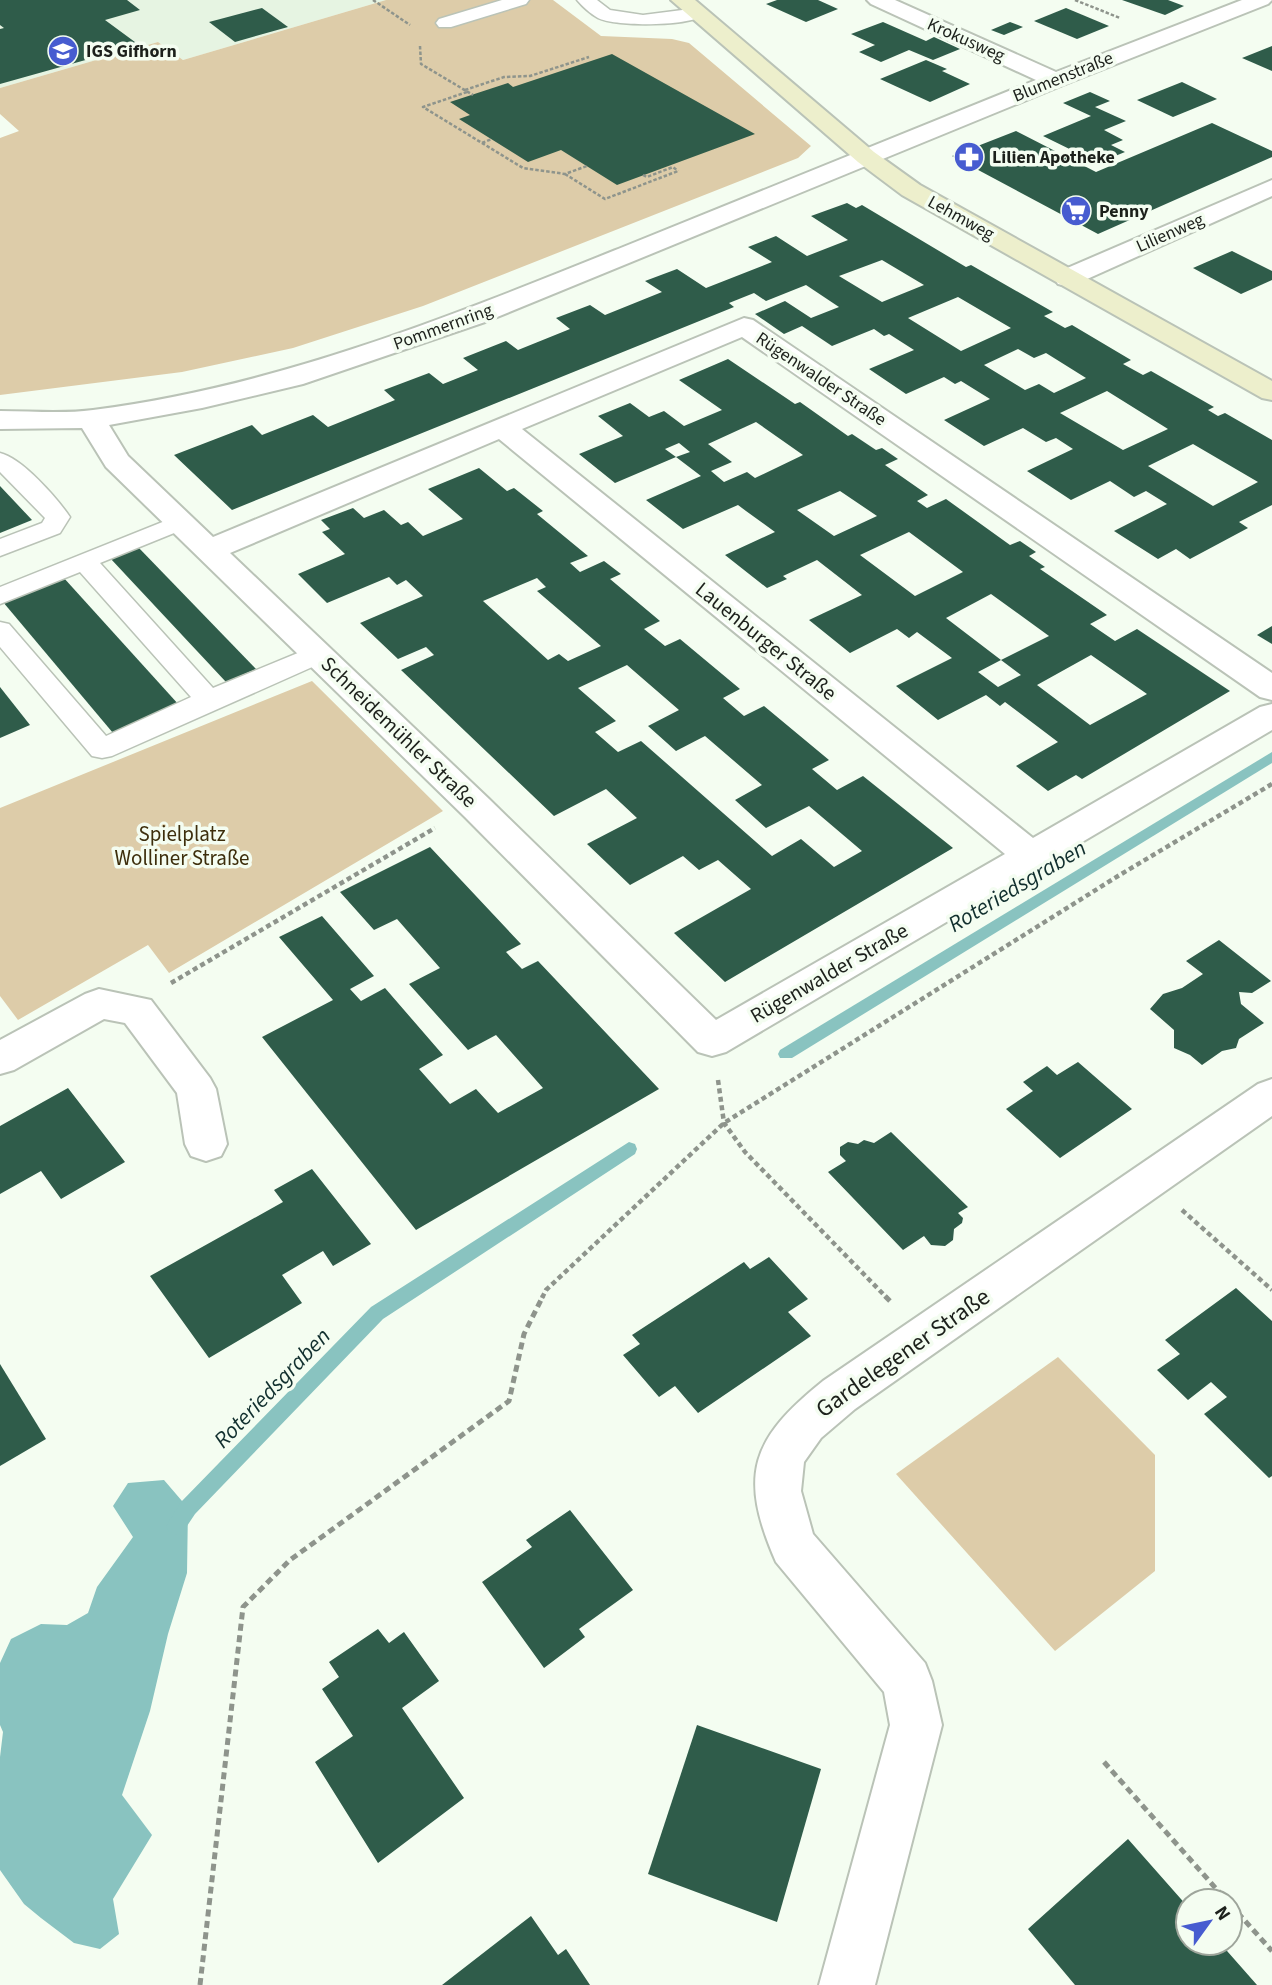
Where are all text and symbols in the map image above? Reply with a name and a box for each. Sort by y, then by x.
street label: Krokusweg [923,12,1009,68]
school or university icon: IGS Gifhorn [46,34,80,68]
place label: IGS Gifhorn [86,39,177,64]
street label: Blumenstraße [1009,46,1117,108]
pharmacy icon: Lilien Apotheke [952,140,986,174]
place label: Lilien Apotheke [992,145,1115,170]
street label: Lehmweg [923,189,999,247]
supermarket icon: Penny [1059,194,1093,228]
place label: Penny [1099,199,1149,224]
street label: Lilienweg [1132,207,1208,259]
street label: Pommernring [390,297,496,357]
street label: Rügenwalder Straße [751,326,891,432]
street label: Lauenburger Straße [689,575,843,707]
street label: Schneidemühler Straße [314,649,484,815]
park label: Spielplatz Wolliner Straße [115,819,249,873]
water label: Roteriedsgraben [942,832,1092,940]
street label: Rügenwalder Straße [745,916,913,1030]
street label: Gardelegener Straße [809,1280,997,1426]
water label: Roteriedsgraben [206,1320,338,1456]
north arrow [1174,1887,1244,1957]
text: N [1207,1901,1237,1926]

